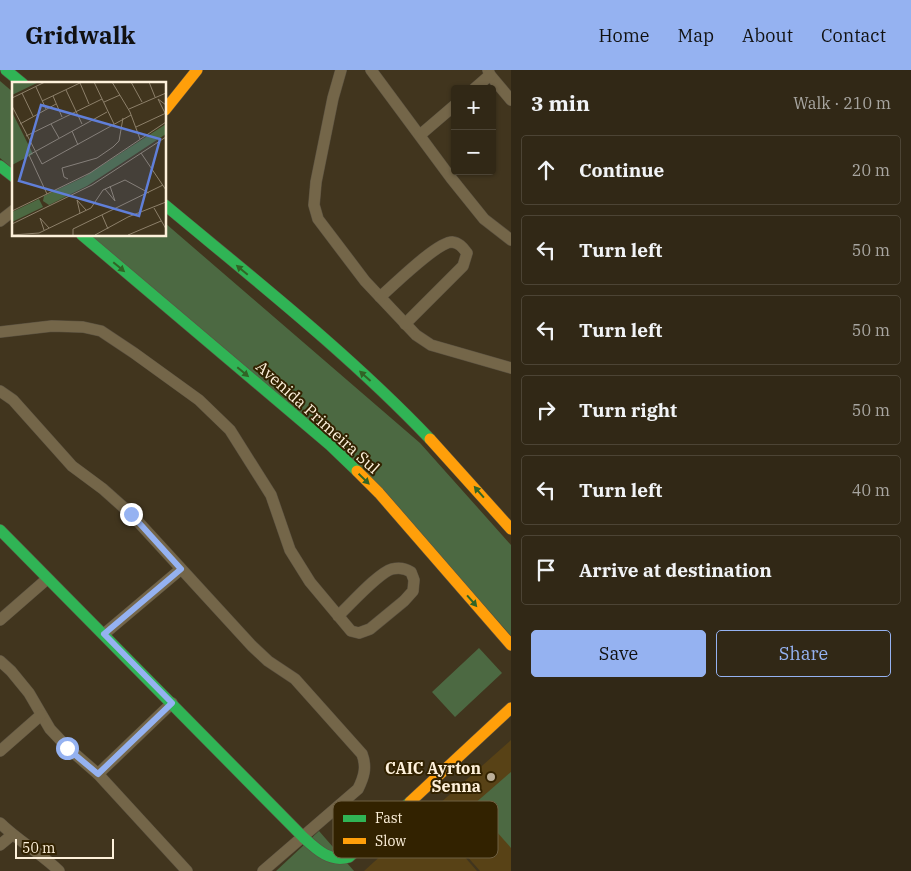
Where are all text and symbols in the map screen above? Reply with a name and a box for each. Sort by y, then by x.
text: Gridwalk [25,19,135,51]
text: Home [598,24,650,47]
text: Map [678,24,714,47]
text: About [742,24,793,47]
text: Contact [821,24,886,47]
inset map [12,82,166,236]
map controls [451,85,496,175]
button: + [451,85,496,130]
text: 3 min [531,89,590,117]
text: Walk · 210 m [793,93,891,113]
button: − [451,130,496,175]
icon: ahead [532,156,560,184]
text: Continue [579,158,664,182]
text: 20 m [852,160,890,180]
icon: left [532,236,560,264]
text: Turn left [579,238,662,262]
text: 50 m [852,240,890,260]
one-way arrow [112,261,125,272]
one-way arrow [236,265,248,276]
icon: left [532,316,560,344]
text: Turn left [579,318,662,342]
text: 50 m [852,320,890,340]
street label: Avenida Primeira Sul [252,356,384,478]
one-way arrow [236,366,249,377]
one-way arrow [359,370,371,382]
icon: right [532,396,560,424]
text: Turn right [579,398,677,422]
text: 50 m [852,400,890,420]
one-way arrow [358,473,370,485]
icon: left [532,476,560,504]
text: Turn left [579,478,662,502]
text: 40 m [852,480,890,500]
one-way arrow [474,486,485,498]
route end [120,503,143,526]
icon: arrive [532,556,560,584]
text: Arrive at destination [579,558,772,582]
one-way arrow [466,594,478,606]
button: Save [531,630,706,677]
button: Share [716,630,891,677]
route start [56,737,79,760]
place label: CAIC Ayrton Senna [385,758,481,796]
marker: CAIC Ayrton Senna [485,771,497,783]
legend [333,801,498,858]
text: Fast [375,809,403,827]
text: Slow [375,832,406,850]
scale bar [15,836,114,859]
text: 50 m [22,839,55,857]

